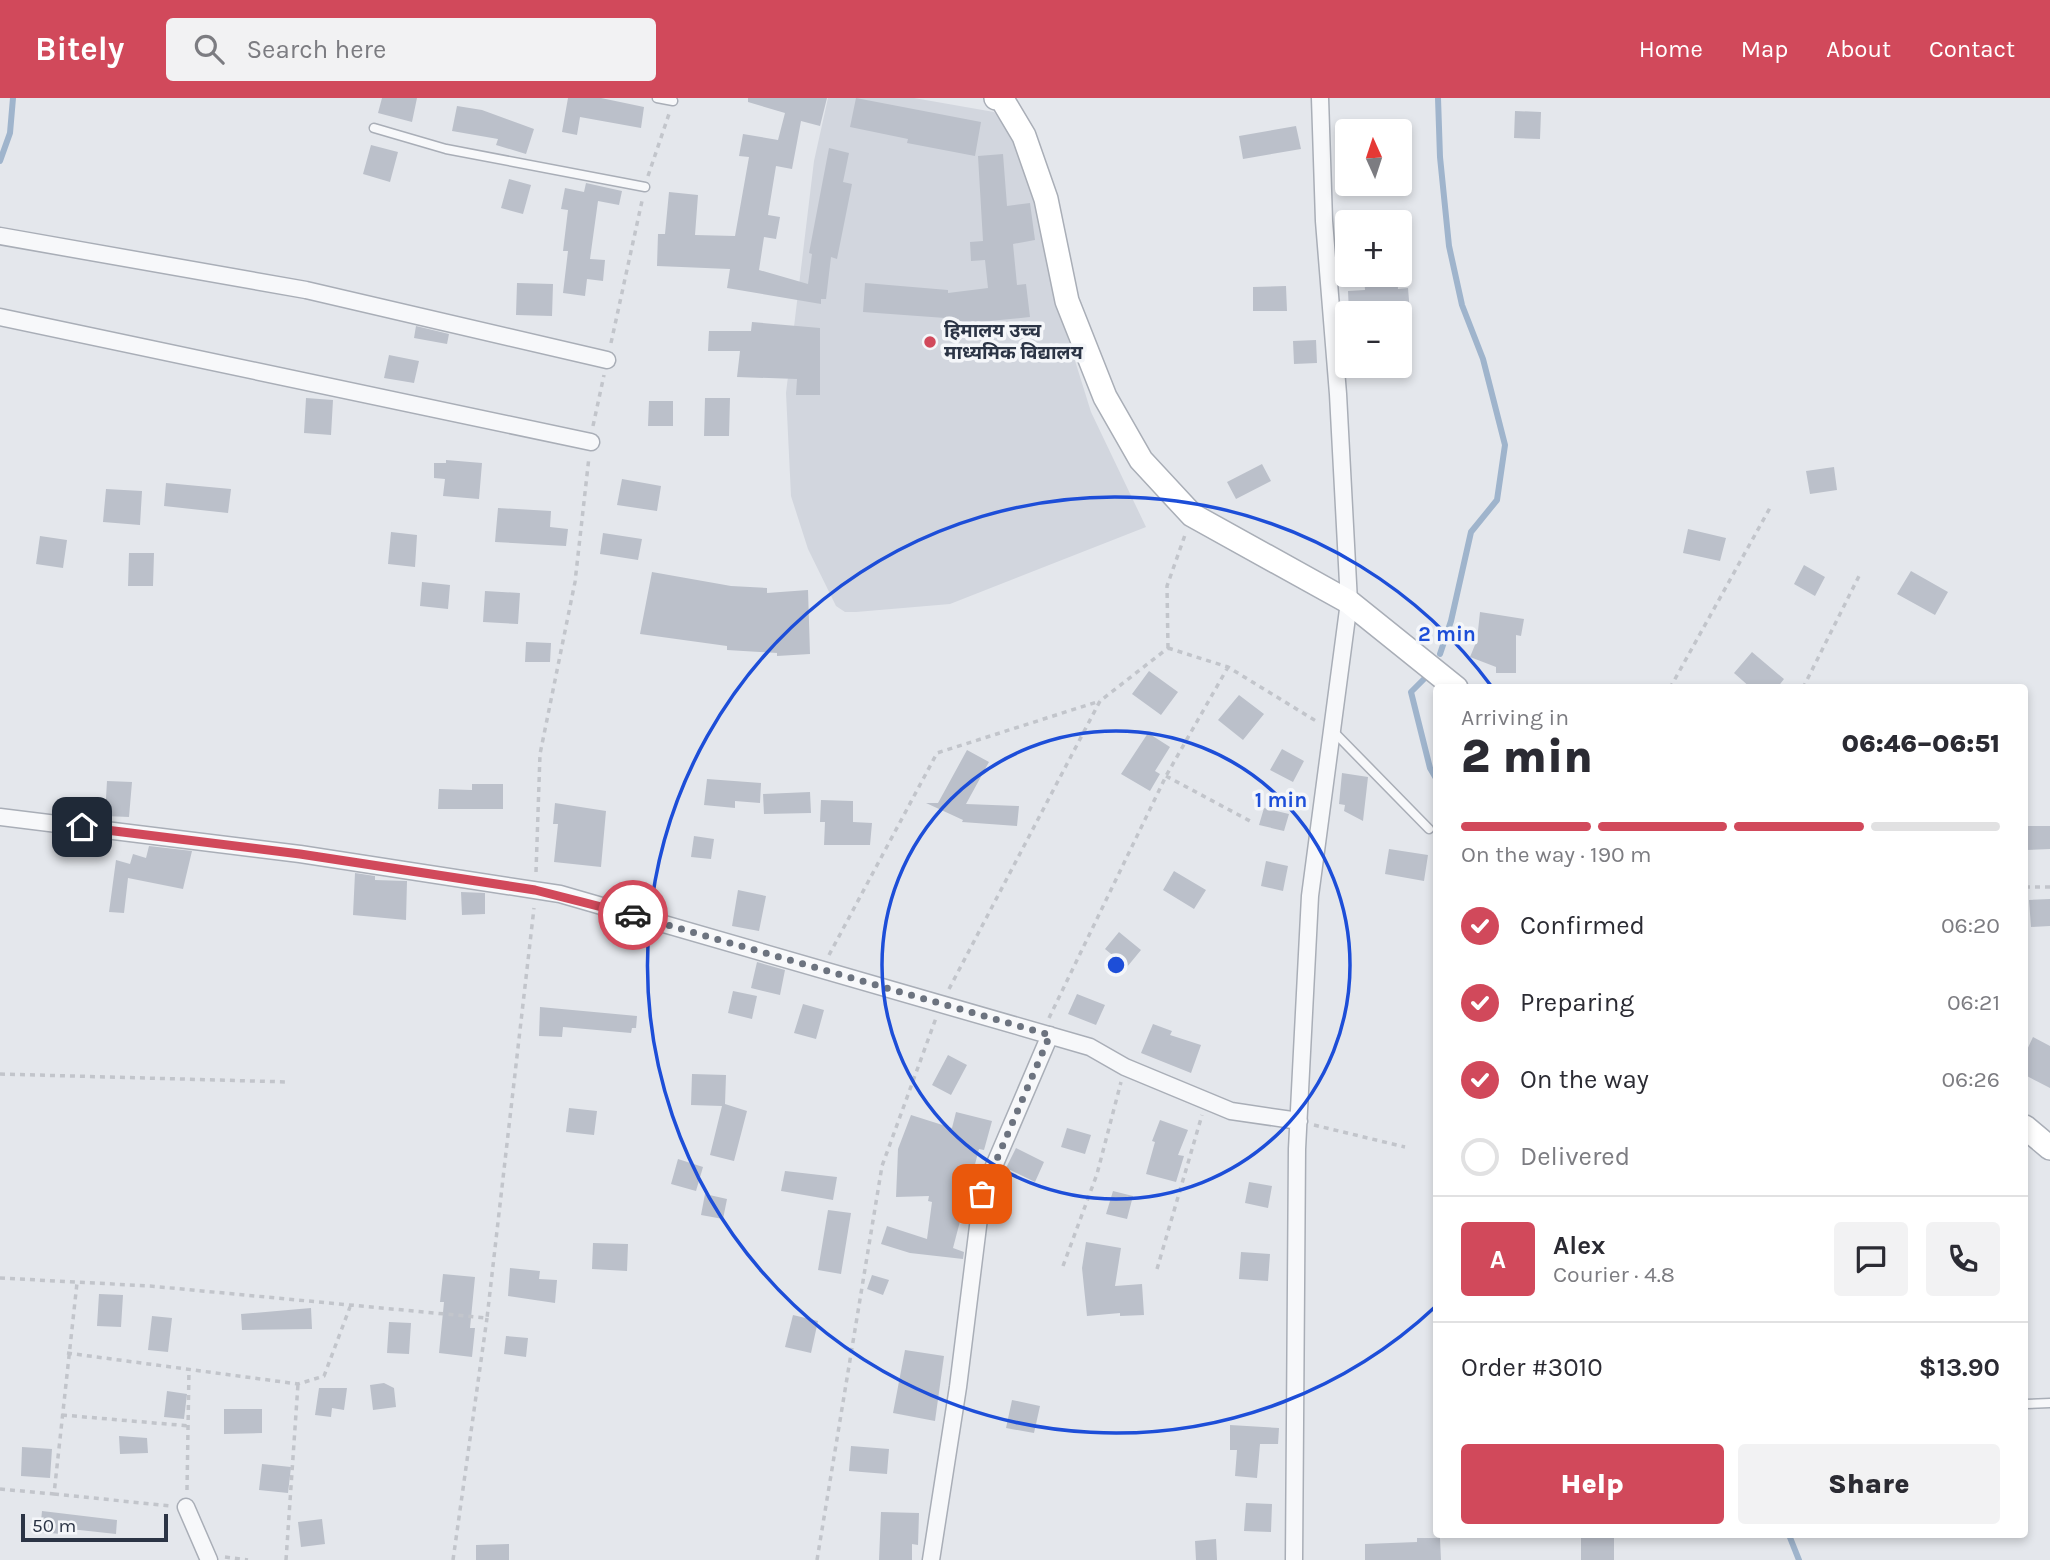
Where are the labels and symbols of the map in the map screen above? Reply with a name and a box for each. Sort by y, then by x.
north arrow [1335,119,1412,196]
place label: हिमालय उच्च माध्यमिक विद्यालय [944,320,1084,364]
marker: हिमालय उच्च माध्यमिक विद्यालय [922,334,938,350]
text: 2 min [1418,622,1476,646]
text: 1 min [1255,788,1307,812]
pin [52,797,112,857]
courier [598,880,668,950]
centre of rings [1104,953,1128,977]
pin [952,1164,1012,1224]
scale bar [21,1511,168,1543]

